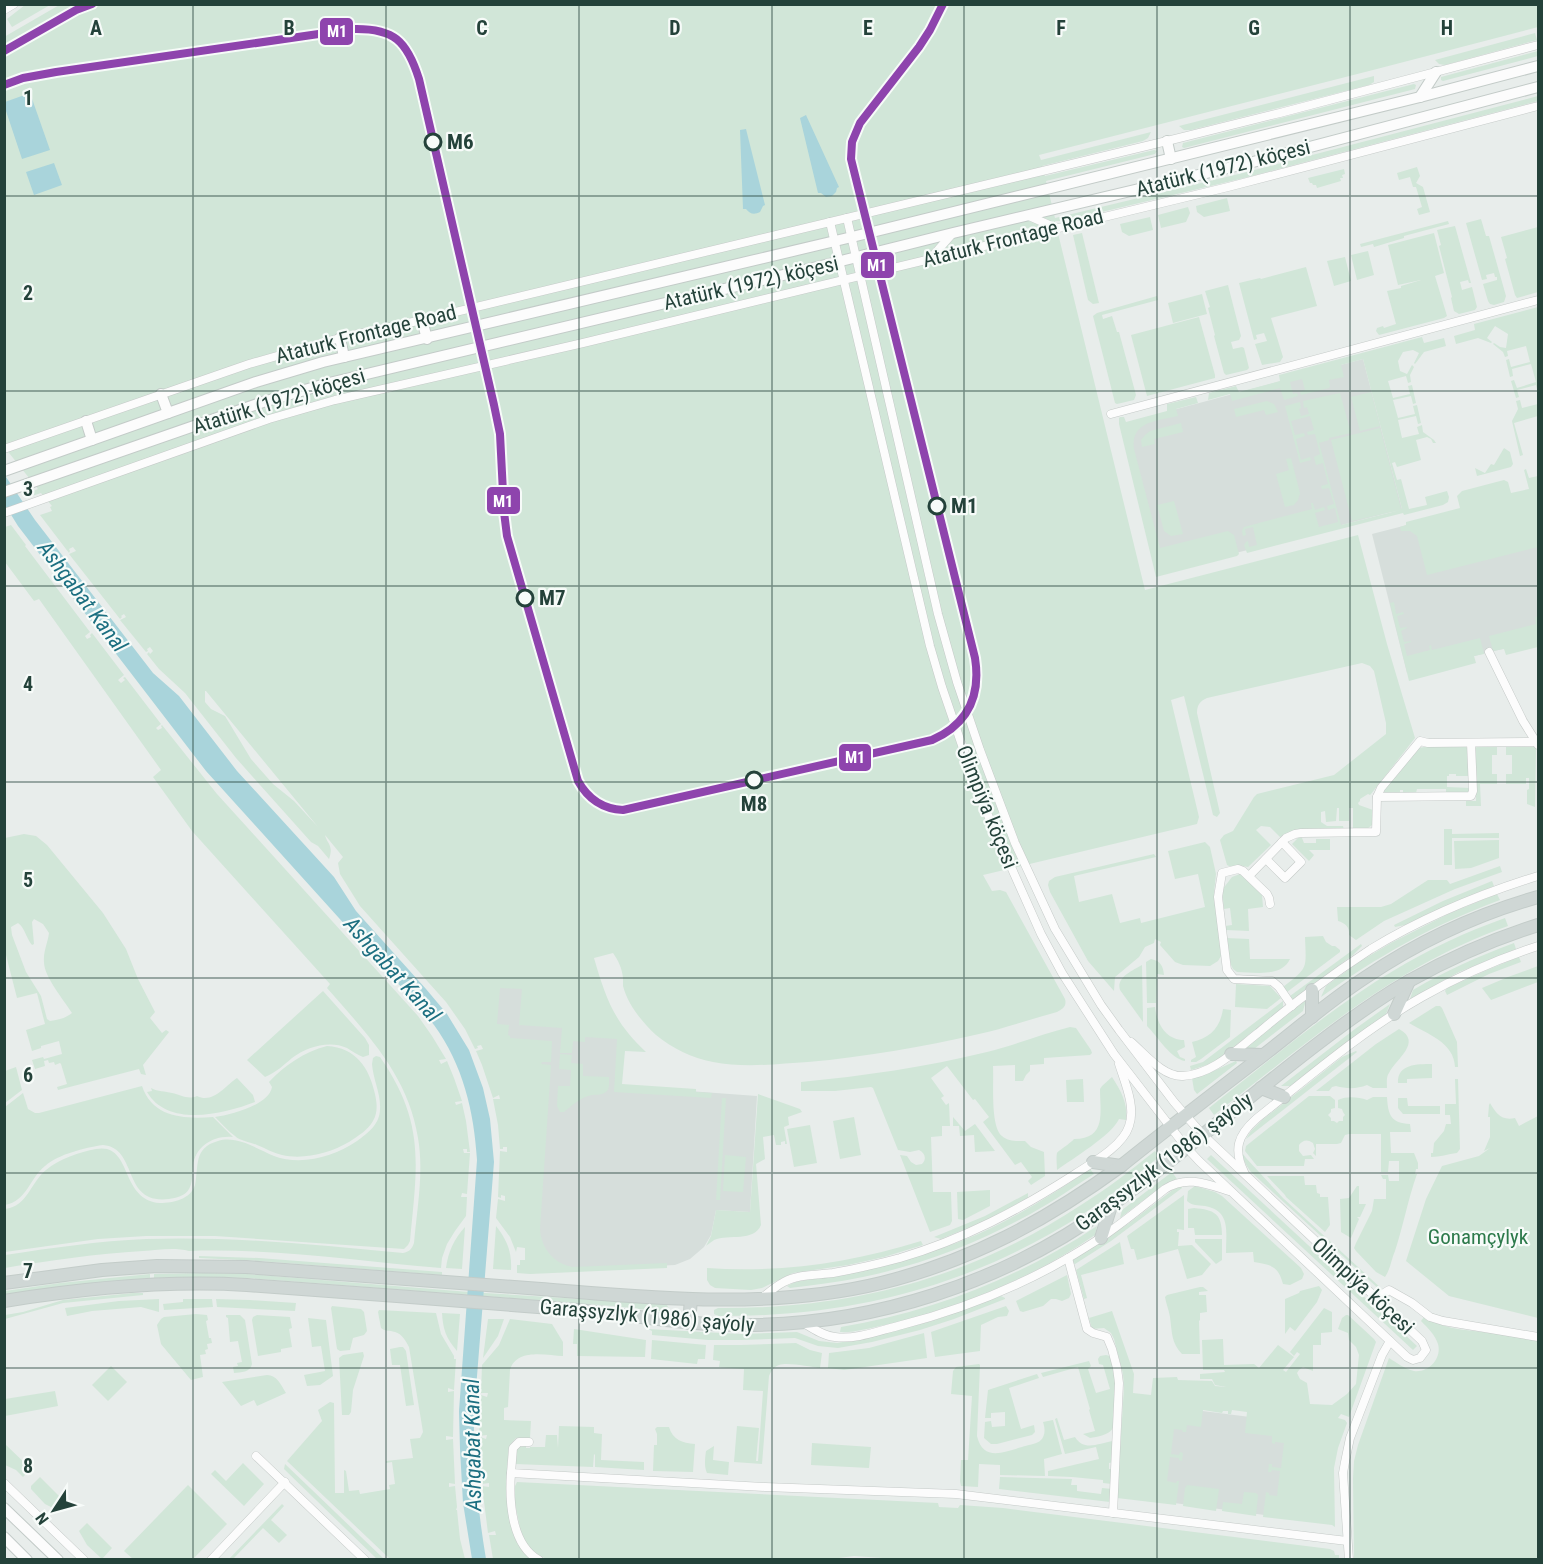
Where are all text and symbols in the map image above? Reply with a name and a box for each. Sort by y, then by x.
text: A [90,16,102,40]
text: B [283,16,295,40]
text: C [476,16,488,40]
text: D [669,16,681,40]
text: E [863,16,873,40]
text: F [1056,16,1066,40]
text: G [1248,16,1260,40]
text: H [1441,16,1453,40]
line badge: M1 [319,17,354,46]
text: M1 [327,22,347,41]
text: 1 [23,86,33,110]
place label: M6 [447,130,474,154]
marker: M6 [424,133,442,151]
street label: Atatürk (1972) köçesi [1133,135,1313,201]
street label: Ataturk Frontage Road [920,204,1106,272]
street label: Atatürk (1972) köçesi [661,251,841,315]
line badge: M1 [860,251,895,279]
text: M1 [867,256,887,275]
text: 2 [23,281,33,305]
street label: Ataturk Frontage Road [273,300,459,368]
street label: Atatürk (1972) köçesi [190,363,368,439]
text: 3 [23,477,33,501]
line badge: M1 [486,486,521,515]
text: M1 [493,492,513,511]
place label: M1 [951,494,978,518]
marker: M1 [928,497,946,515]
water label: Ashgabat Kanal [32,535,133,658]
place label: M7 [539,586,566,610]
marker: M7 [516,589,534,607]
text: 4 [23,672,33,696]
street label: Olimpiýa köçesi [951,742,1023,872]
line badge: M1 [838,743,872,772]
text: M1 [845,748,865,767]
marker: M8 [745,771,763,789]
place label: M8 [741,792,767,816]
text: 5 [23,868,33,892]
water label: Ashgabat Kanal [338,911,447,1028]
text: 6 [23,1063,33,1087]
street label: Garaşsyzlyk (1986) şaýoly [1071,1087,1257,1236]
park label: Gonamçylyk [1428,1225,1529,1249]
street label: Olimpiýa köçesi [1307,1233,1419,1339]
text: 7 [23,1259,33,1283]
street label: Garaşsyzlyk (1986) şaýoly [539,1295,756,1337]
water label: Ashgabat Kanal [459,1377,486,1512]
text: 8 [23,1454,33,1478]
north arrow [24,1480,84,1540]
text: N [32,1509,53,1528]

